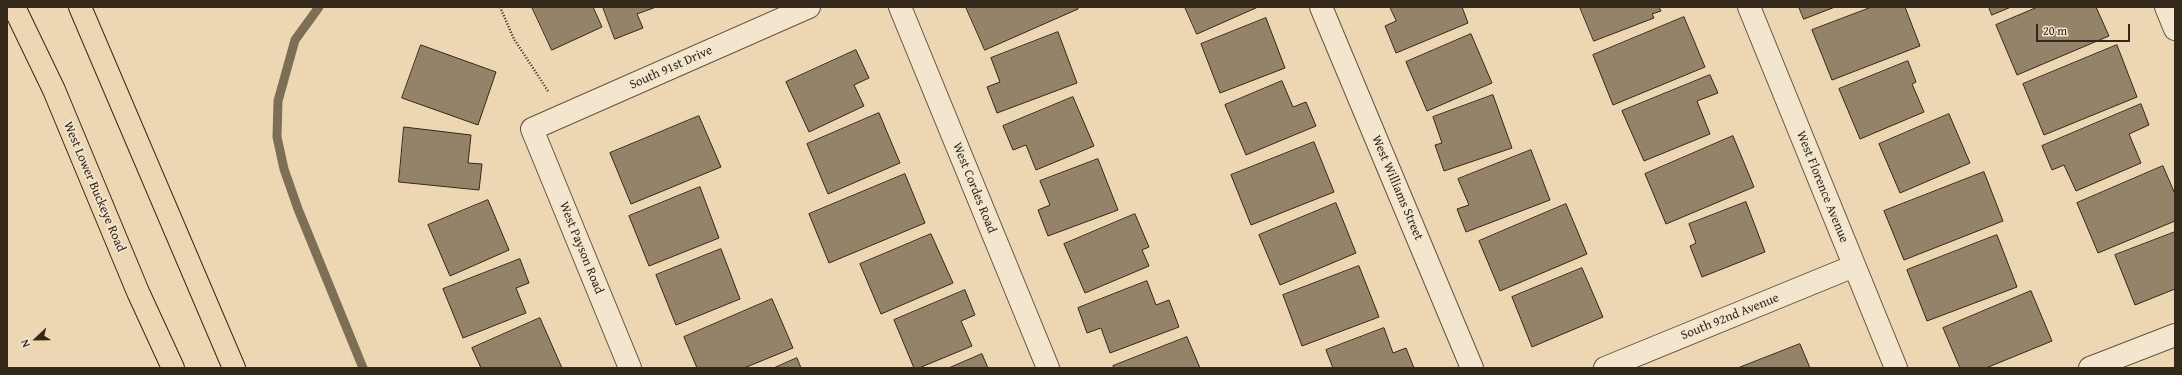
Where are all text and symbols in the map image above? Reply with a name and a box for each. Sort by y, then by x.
scale bar [2038,16,2132,42]
text: 20 m [2043,22,2067,39]
street label: South 91st Drive [627,43,715,93]
street label: West Lower Buckeye Road [59,119,129,255]
street label: West Florence Avenue [1792,129,1852,245]
street label: West Williams Street [1368,133,1426,243]
street label: West Cordes Road [949,140,999,236]
street label: West Payson Road [555,200,607,296]
street label: South 92nd Avenue [1679,290,1781,344]
north arrow [16,319,56,359]
text: N [16,337,34,350]

